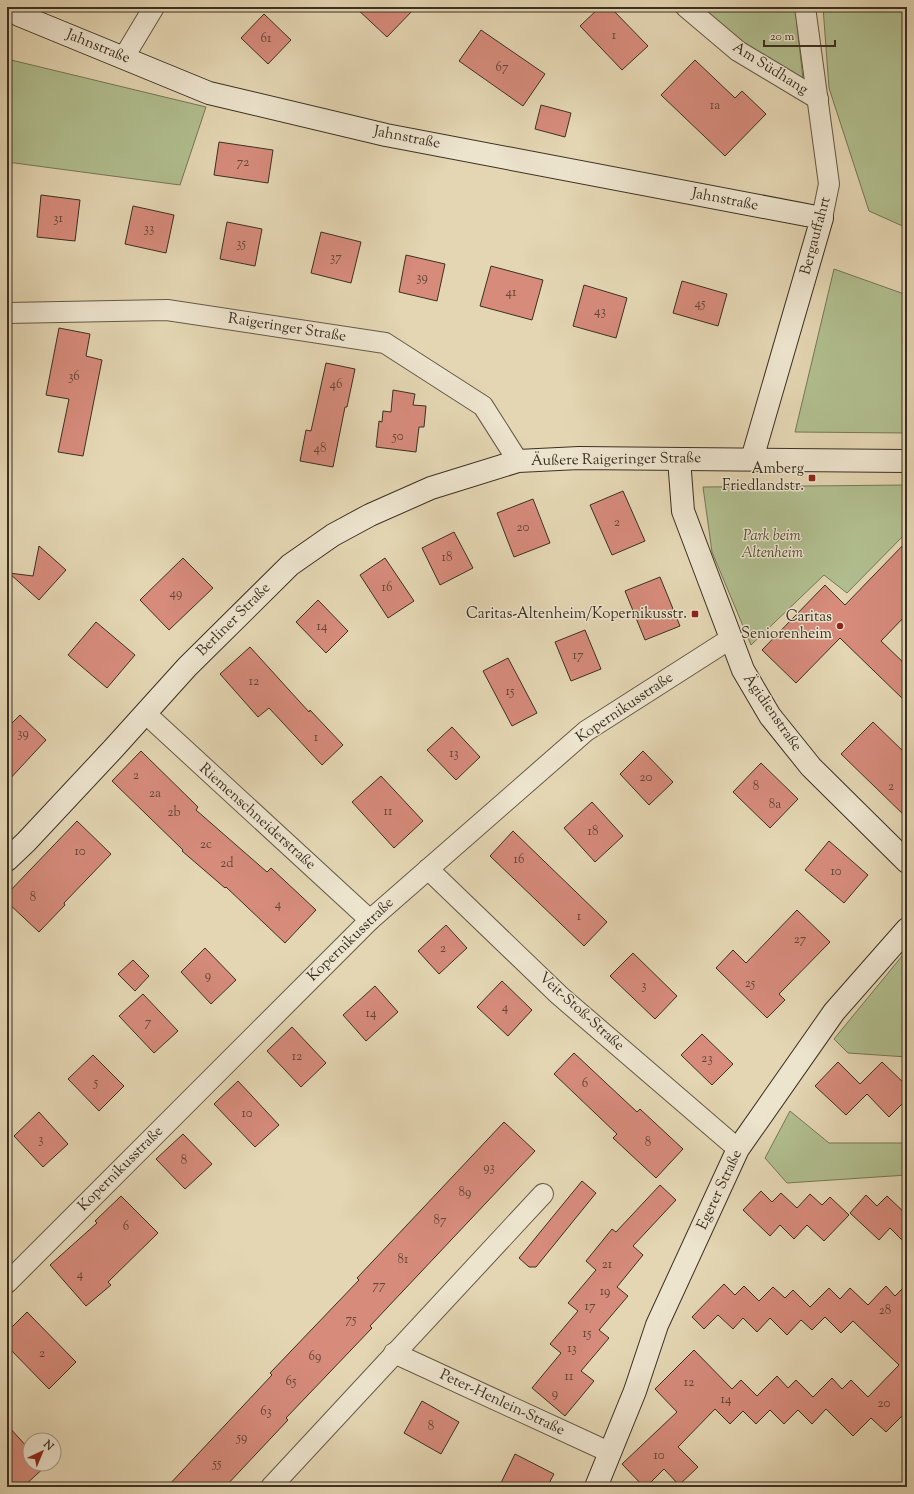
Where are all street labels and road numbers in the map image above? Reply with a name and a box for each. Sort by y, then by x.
street label: Jahnstraße [62,24,133,69]
street label: Am Südhang [728,37,812,101]
street label: Jahnstraße [371,121,442,155]
street label: Jahnstraße [689,183,760,217]
street label: Bergauffahrt [795,195,837,277]
street label: Raigeringer Straße [226,308,348,348]
street label: Äußere Raigeringer Straße [531,447,701,472]
street label: Berliner Straße [192,578,276,662]
street label: Kopernikusstraße [572,668,678,748]
street label: Ägidienstraße [737,669,807,756]
street label: Riemenschneiderstraße [194,759,320,875]
street label: Kopernikusstraße [303,893,399,987]
street label: Veit-Stoß-Straße [534,968,628,1056]
street label: Kopernikusstraße [74,1122,168,1216]
street label: Egerer Straße [692,1146,748,1234]
street label: Peter-Henlein-Straße [436,1365,568,1441]

